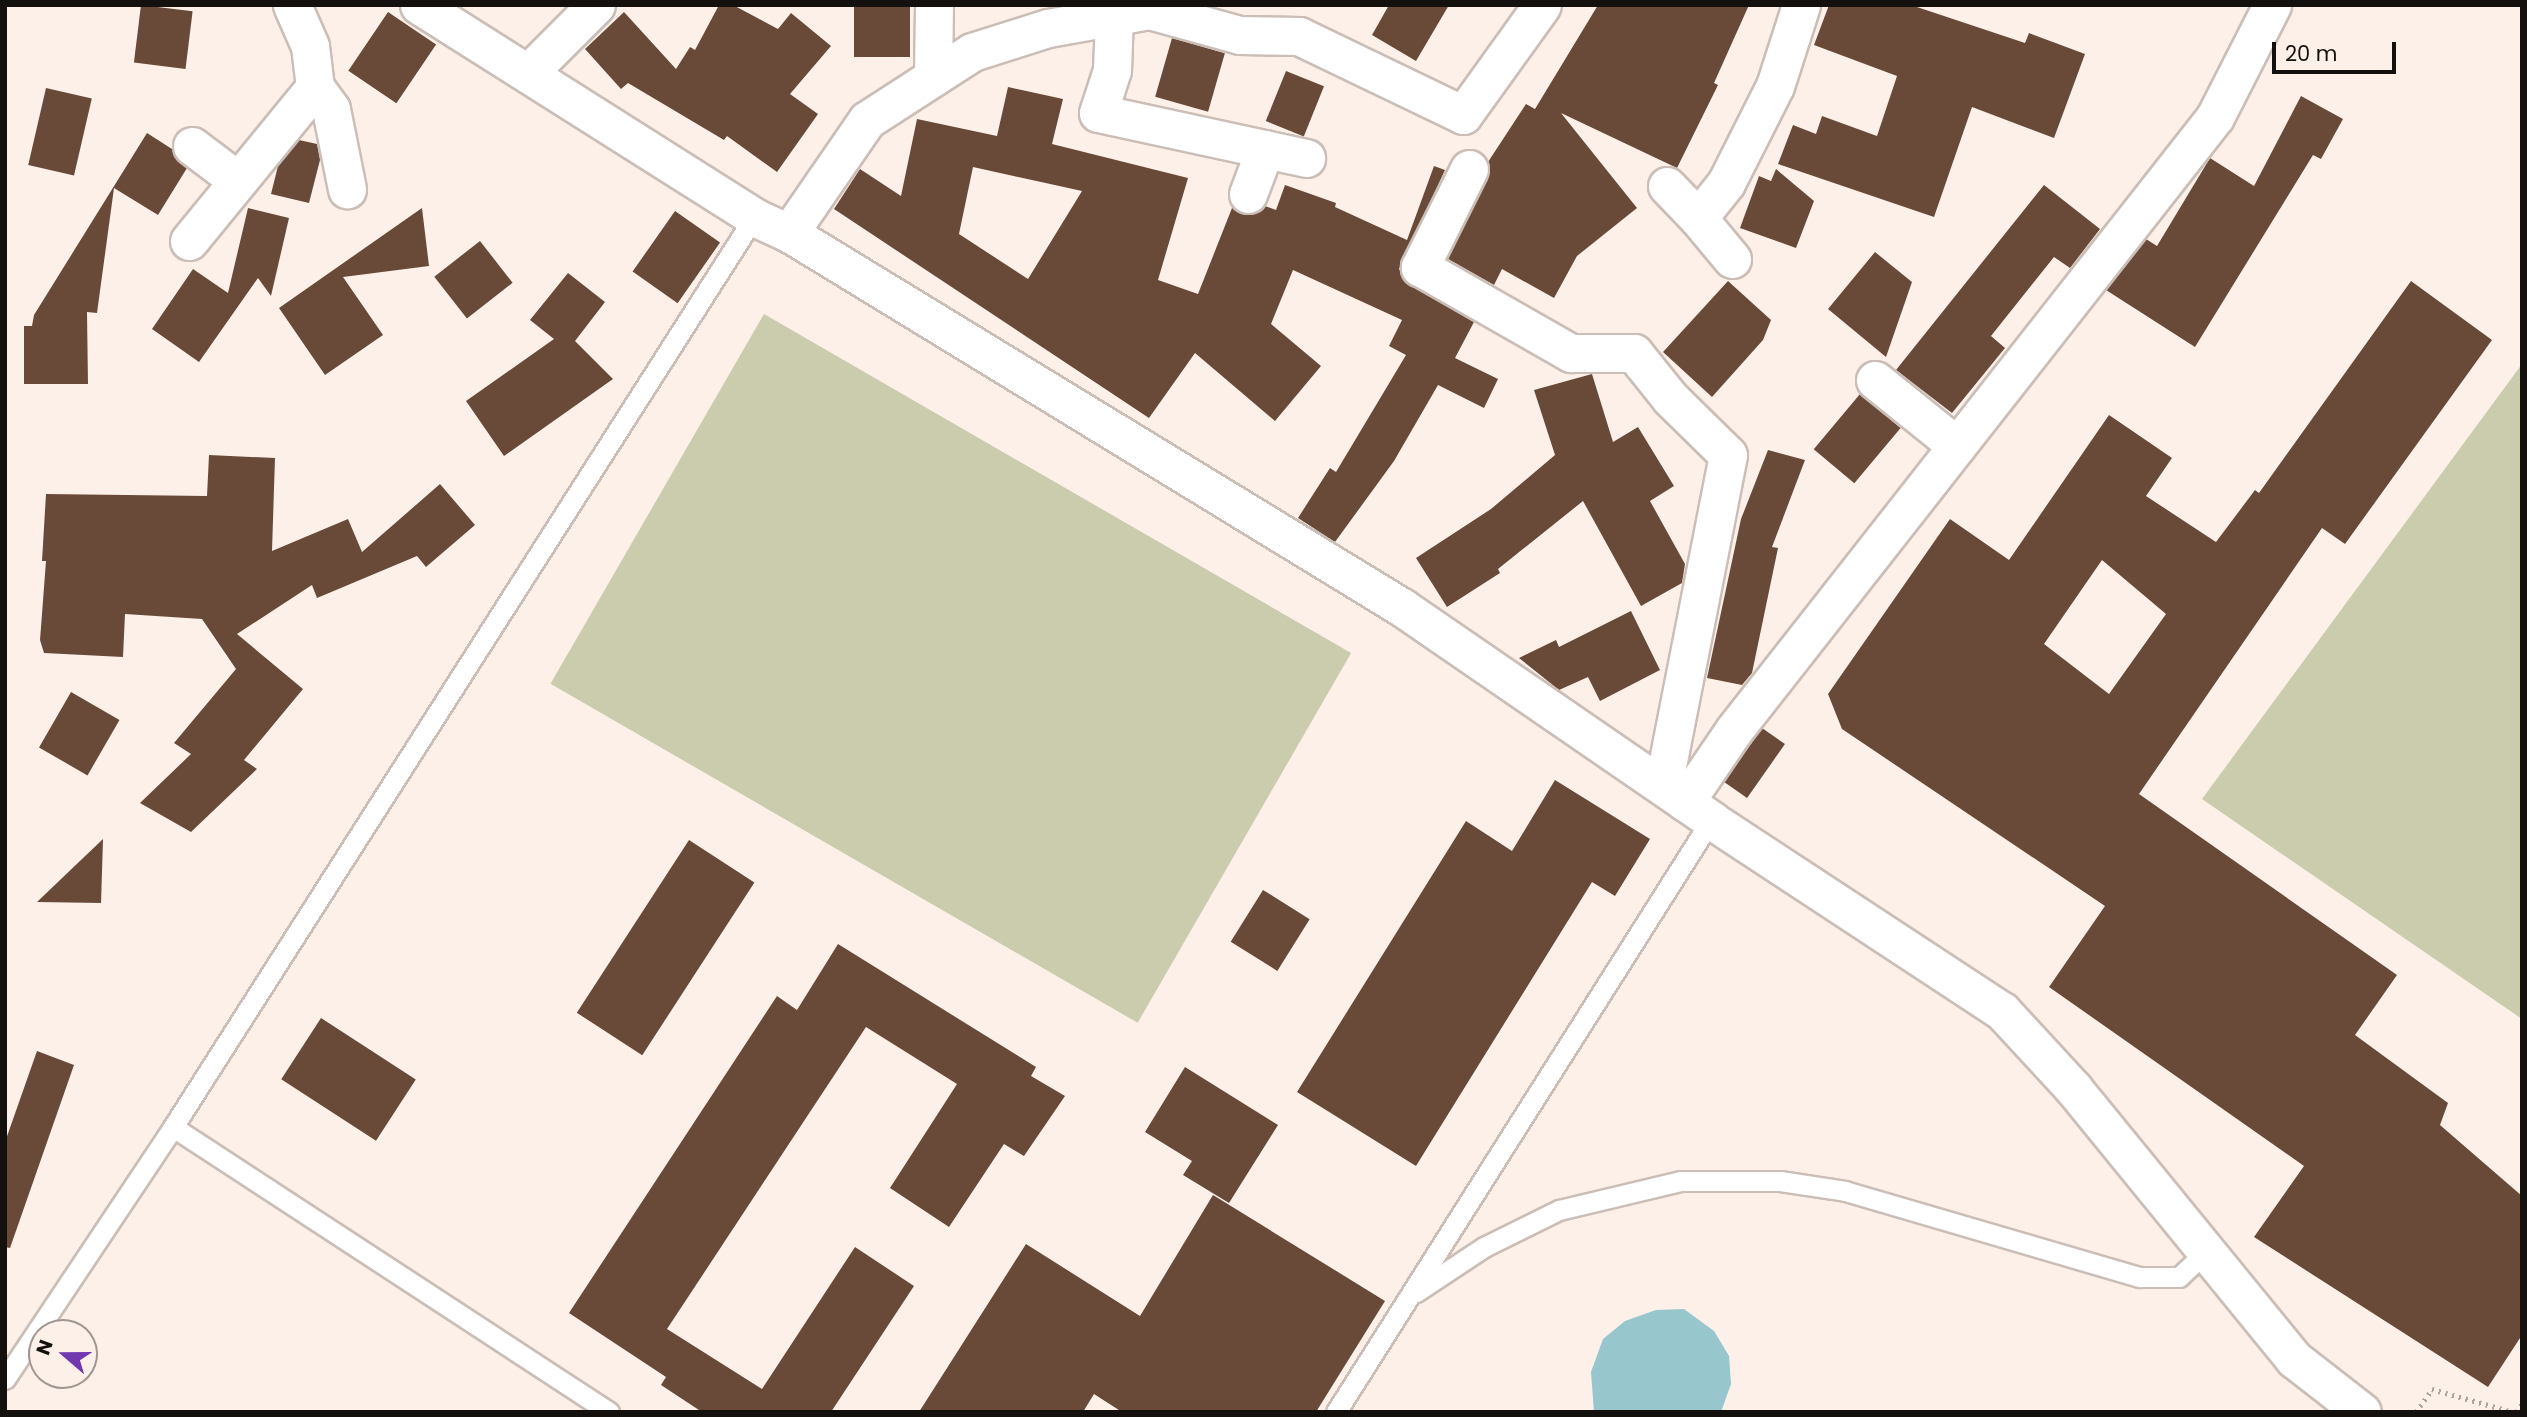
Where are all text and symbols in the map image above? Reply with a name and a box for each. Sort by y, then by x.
scale bar [2275,28,2399,72]
text: 20 m [2285,39,2338,68]
north arrow [28,1319,98,1389]
text: N [30,1336,60,1359]

